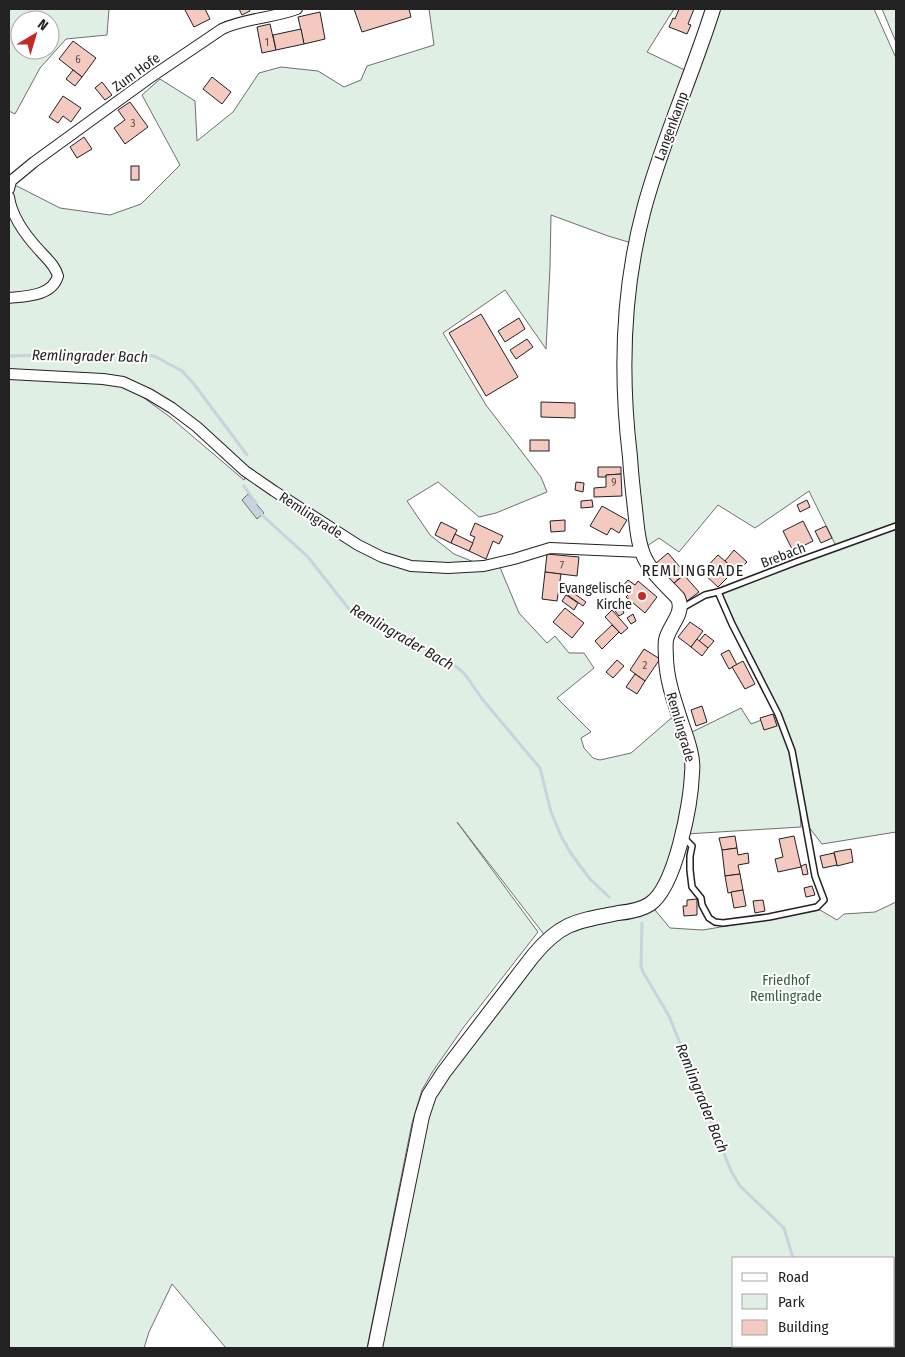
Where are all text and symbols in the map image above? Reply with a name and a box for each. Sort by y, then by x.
north arrow [10,10,60,60]
text: N [34,16,51,34]
house number: 1 [265,36,269,49]
street label: Zum Hofe [109,49,163,95]
house number: 6 [75,53,81,66]
street label: Langenkamp [651,89,692,163]
house number: 3 [131,117,136,130]
water label: Remlingrader Bach [32,346,148,366]
house number: 9 [611,476,617,489]
street label: Remlingrade [276,489,346,542]
street label: Brebach [758,539,808,572]
house number: 7 [560,559,565,572]
district label: REMLINGRADE [642,561,744,580]
place label: Evangelische Kirche [559,580,632,613]
marker: Evangelische Kirche [636,590,648,602]
water label: Remlingrader Bach [347,600,457,674]
house number: 2 [643,659,648,672]
street label: Remlingrade [662,690,699,764]
park label: Friedhof Remlingrade [750,972,822,1005]
water label: Remlingrader Bach [672,1041,732,1155]
legend [732,1257,895,1347]
text: Road [778,1268,809,1286]
text: Park [778,1293,805,1311]
text: Building [778,1318,829,1336]

